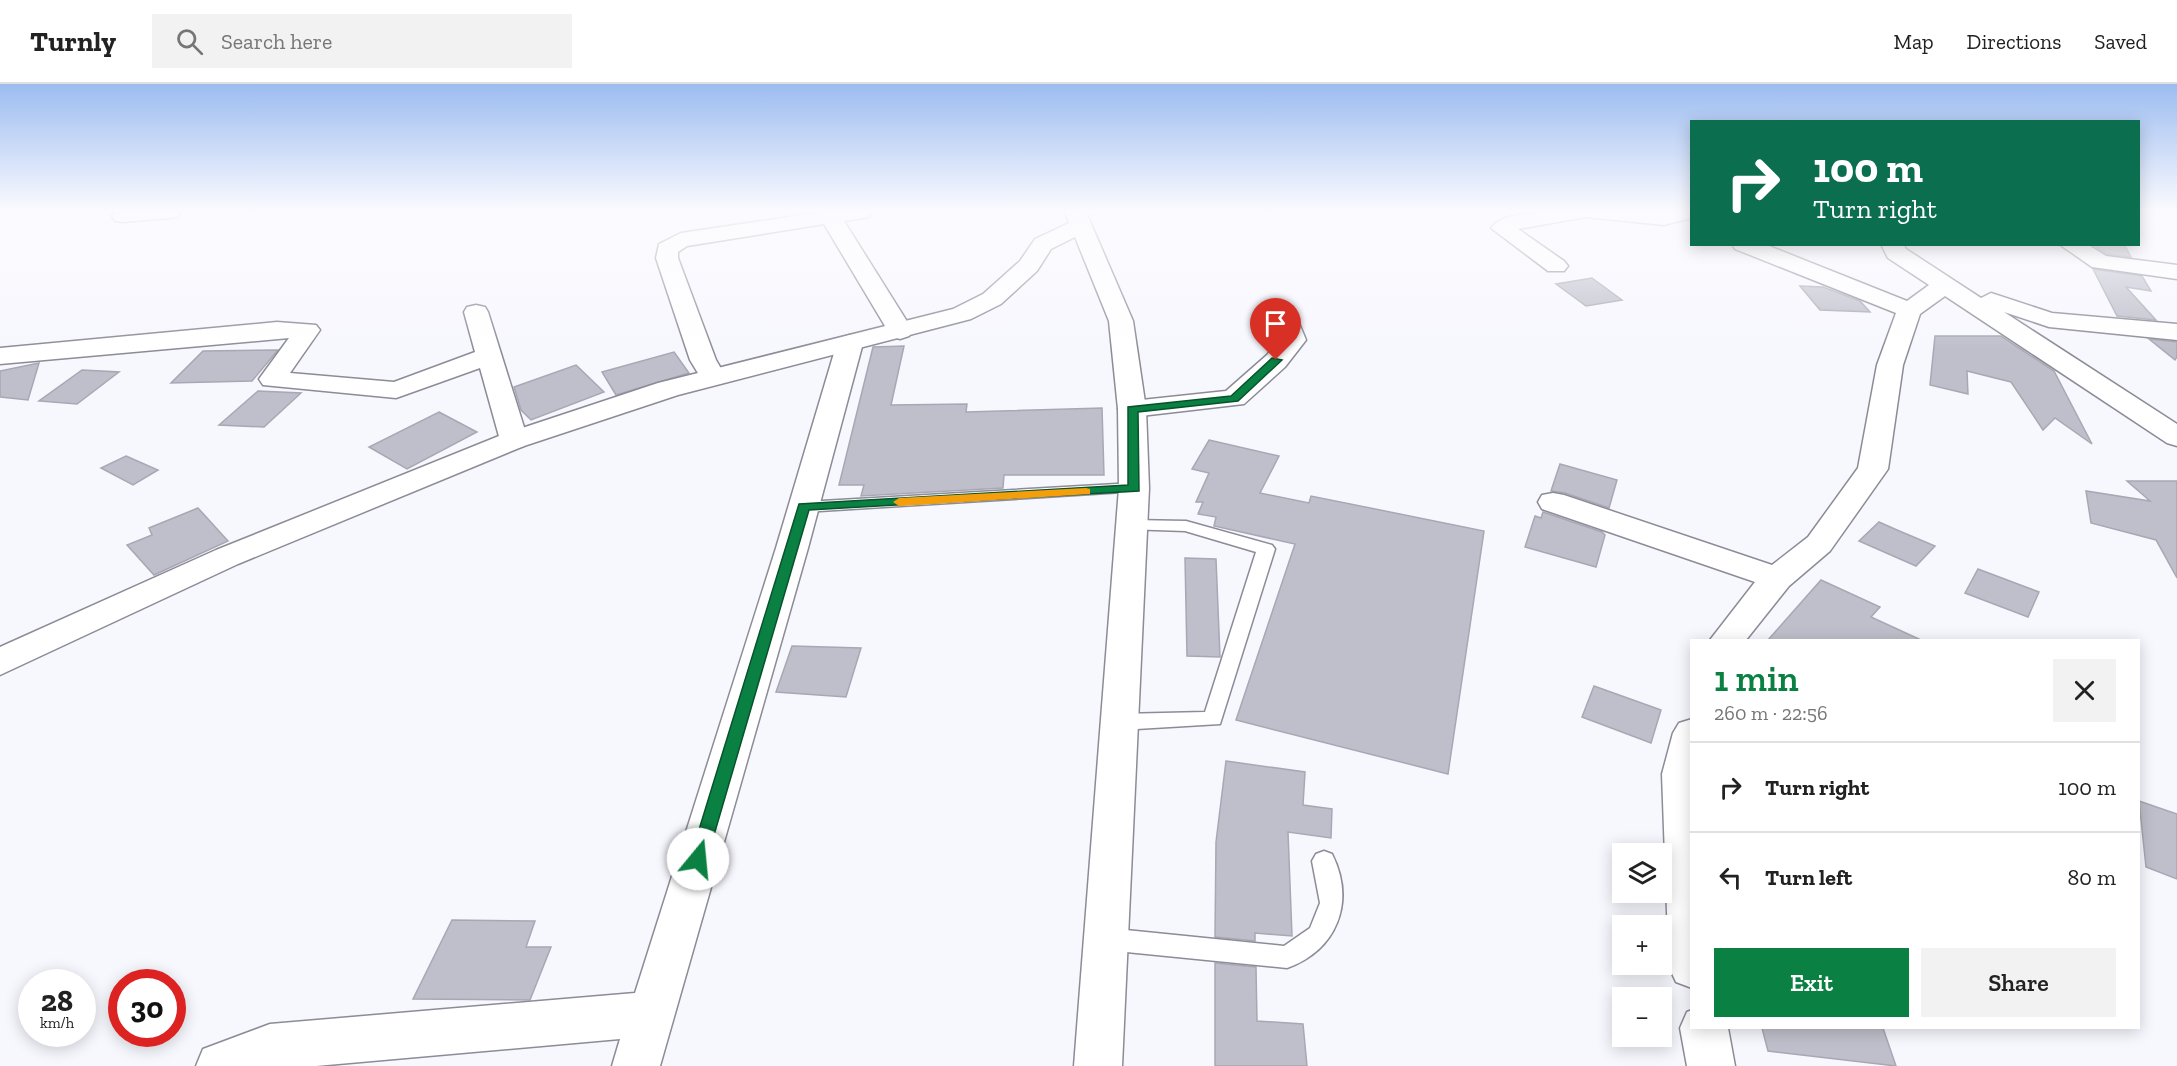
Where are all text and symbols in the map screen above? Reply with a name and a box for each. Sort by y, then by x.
search box [152,14,572,68]
text: Turnly [30,25,116,58]
icon: search [173,25,206,58]
text: Search here [221,28,332,55]
text: Map [1894,29,1934,54]
text: Directions [1967,29,2061,54]
text: Saved [2094,29,2147,54]
text: 100 m [1813,142,1923,193]
icon: right [1714,144,1792,222]
text: Turn right [1813,193,1937,225]
pin [1250,298,1301,360]
icon: arrive [1259,307,1292,340]
text: 1 min [1714,657,1799,700]
button: close [2053,659,2116,722]
text: 260 m · 22:56 [1714,701,1828,725]
icon: right [1714,771,1747,804]
text: Turn right [1765,774,1869,801]
text: 100 m [2058,774,2116,801]
position arrow [666,827,730,891]
map controls [1612,843,1672,1047]
button: layers [1612,843,1672,903]
icon: left [1714,861,1747,894]
text: Turn left [1765,864,1852,891]
text: 80 m [2068,864,2116,891]
button: + [1612,915,1672,975]
button: Exit [1714,948,1909,1017]
button: Share [1921,948,2116,1017]
speed limit sign: 30 [108,969,186,1047]
text: 28 [41,983,73,1019]
button: − [1612,987,1672,1047]
text: km/h [40,1014,74,1032]

